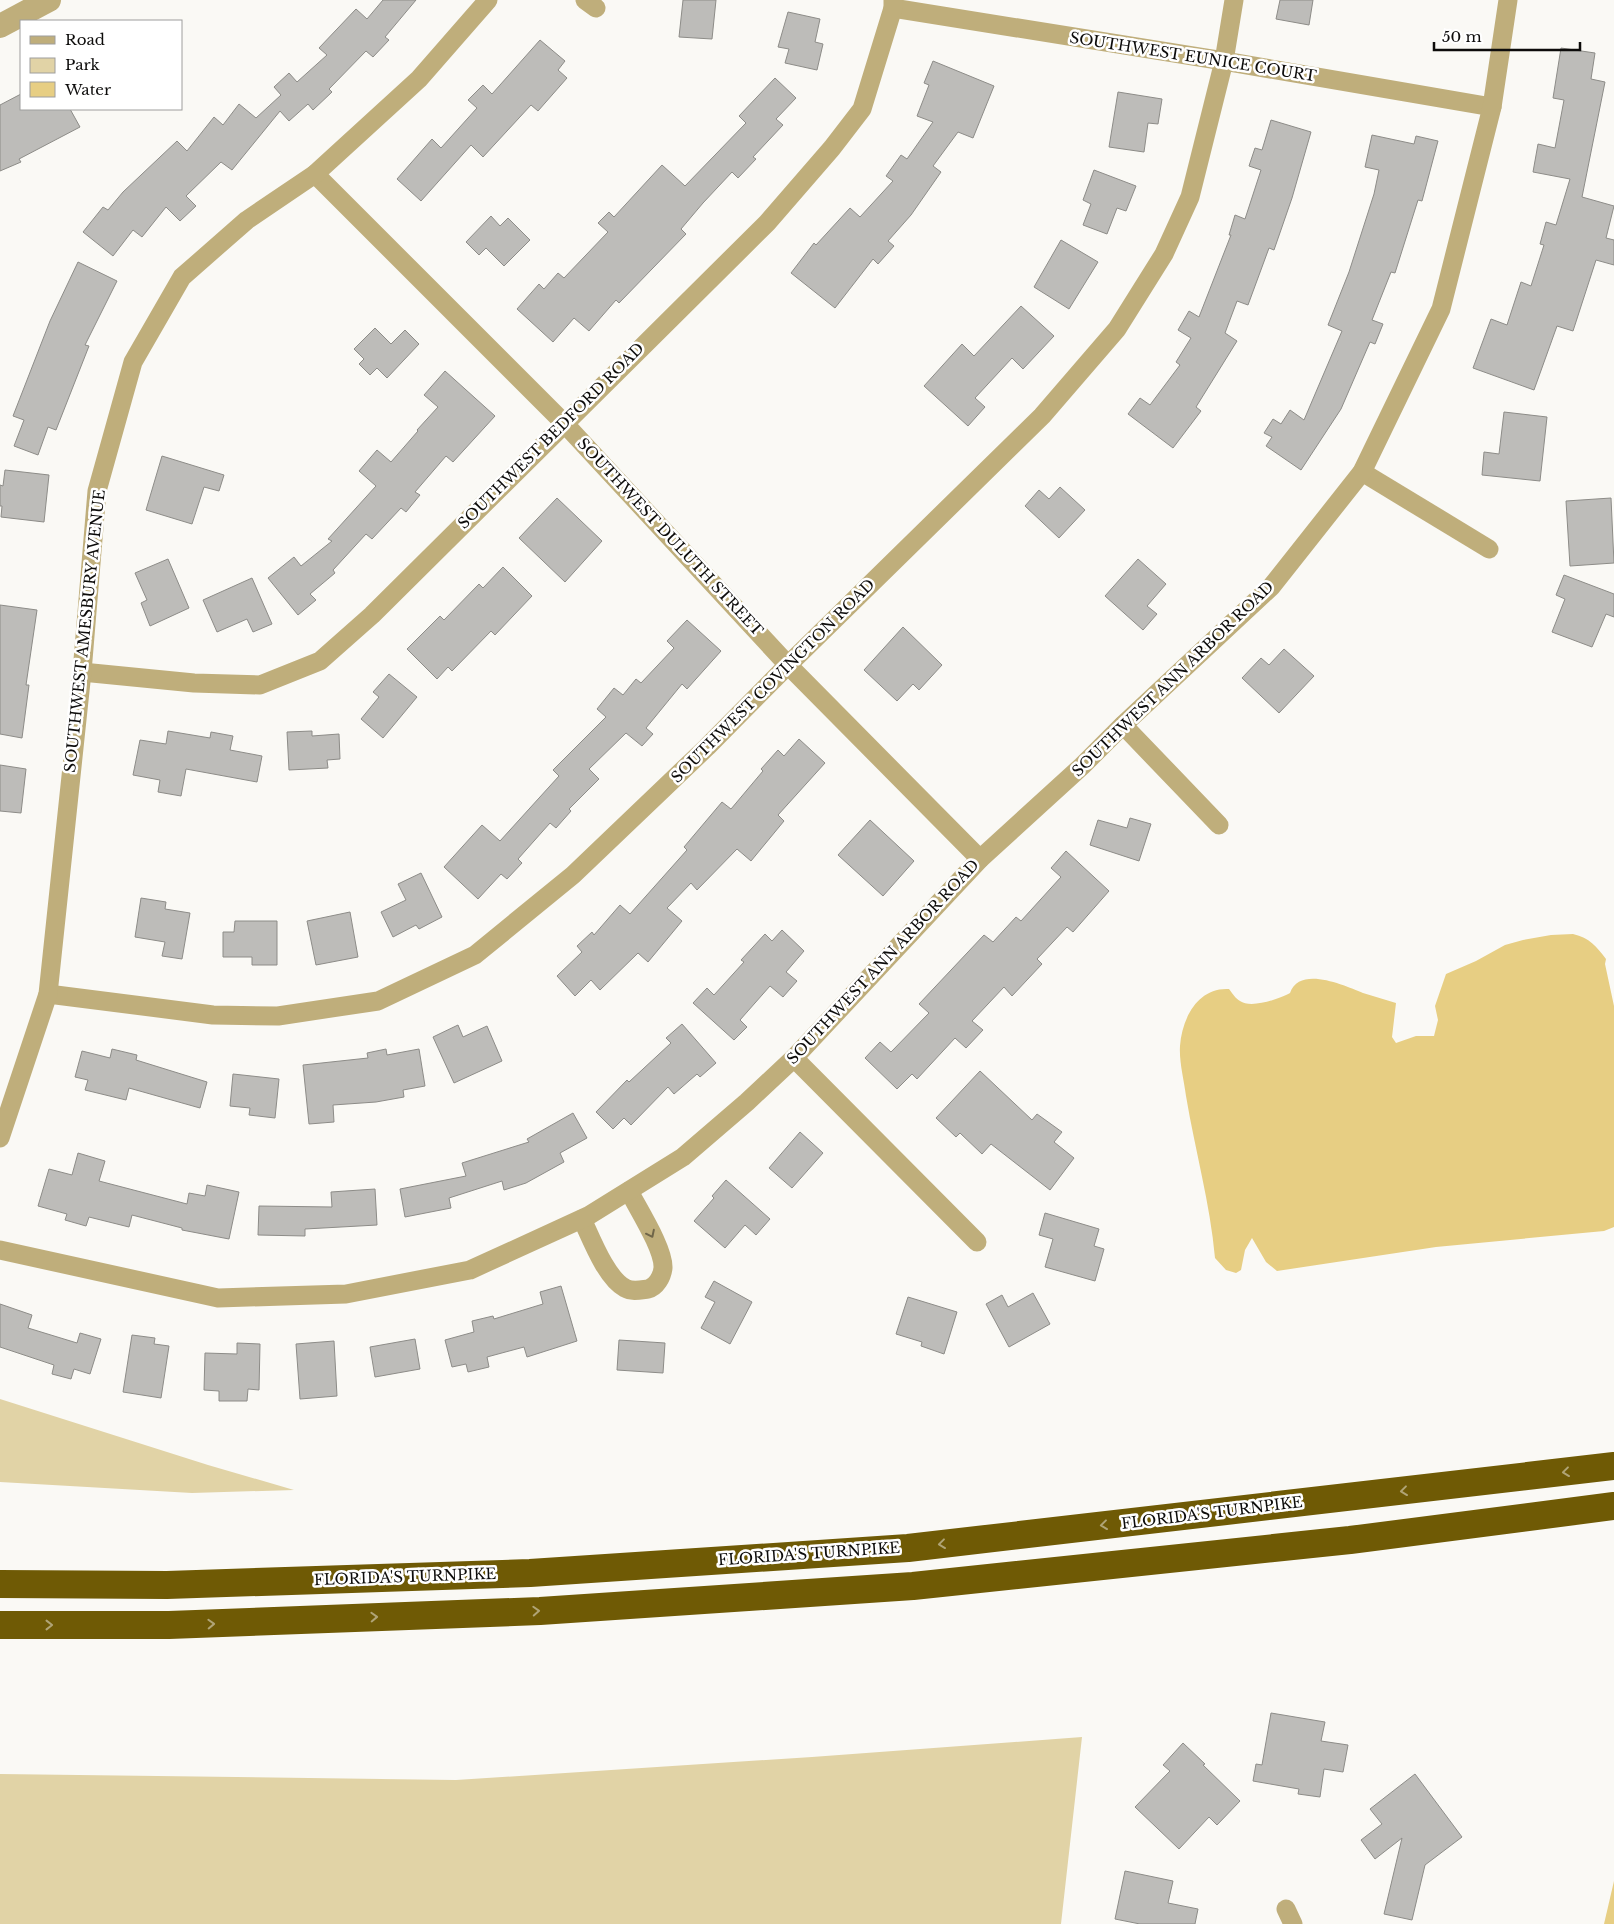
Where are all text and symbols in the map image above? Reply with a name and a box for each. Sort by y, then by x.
legend [20,20,182,110]
scale bar [1434,20,1580,52]
text: 50 m [1442,27,1482,46]
street label: SOUTHWEST EUNICE COURT [1068,28,1318,85]
text: Road [65,30,105,49]
text: Park [65,55,101,74]
text: Water [64,80,112,99]
street label: SOUTHWEST BEDFORD ROAD [454,339,648,533]
street label: SOUTHWEST DULUTH STREET [574,434,767,640]
street label: SOUTHWEST AMESBURY AVENUE [60,488,109,773]
street label: SOUTHWEST COVINGTON ROAD [667,575,878,786]
street label: SOUTHWEST ANN ARBOR ROAD [1068,577,1277,780]
street label: SOUTHWEST ANN ARBOR ROAD [783,855,983,1068]
one-way arrow [645,1229,655,1238]
one-way arrow [1561,1466,1569,1477]
one-way arrow [1400,1485,1408,1496]
street label: FLORIDA'S TURNPIKE [1120,1492,1304,1533]
one-way arrow [1099,1519,1107,1530]
street label: FLORIDA'S TURNPIKE [717,1538,901,1569]
one-way arrow [938,1538,946,1549]
street label: FLORIDA'S TURNPIKE [313,1564,497,1589]
one-way arrow [532,1606,540,1616]
one-way arrow [370,1612,378,1623]
one-way arrow [207,1618,215,1629]
one-way arrow [45,1620,53,1630]

